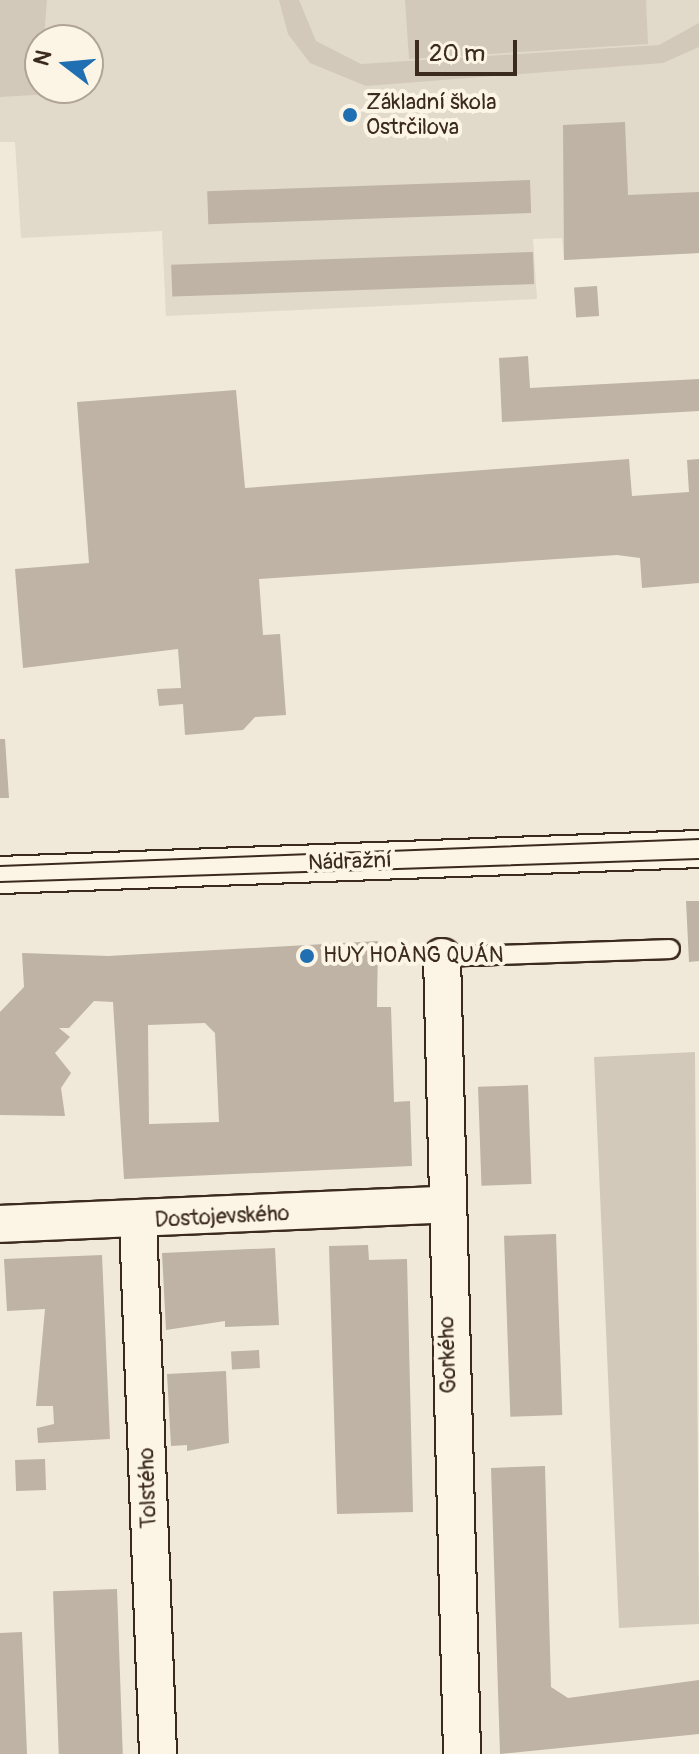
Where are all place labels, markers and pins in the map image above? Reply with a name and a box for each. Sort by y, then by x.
place label: Základní škola Ostrčilova [366,89,496,140]
marker: Základní škola Ostrčilova [341,106,359,124]
place label: HUY HOÀNG QUÁN [323,943,504,969]
marker: HUY HOÀNG QUÁN [298,947,316,965]

